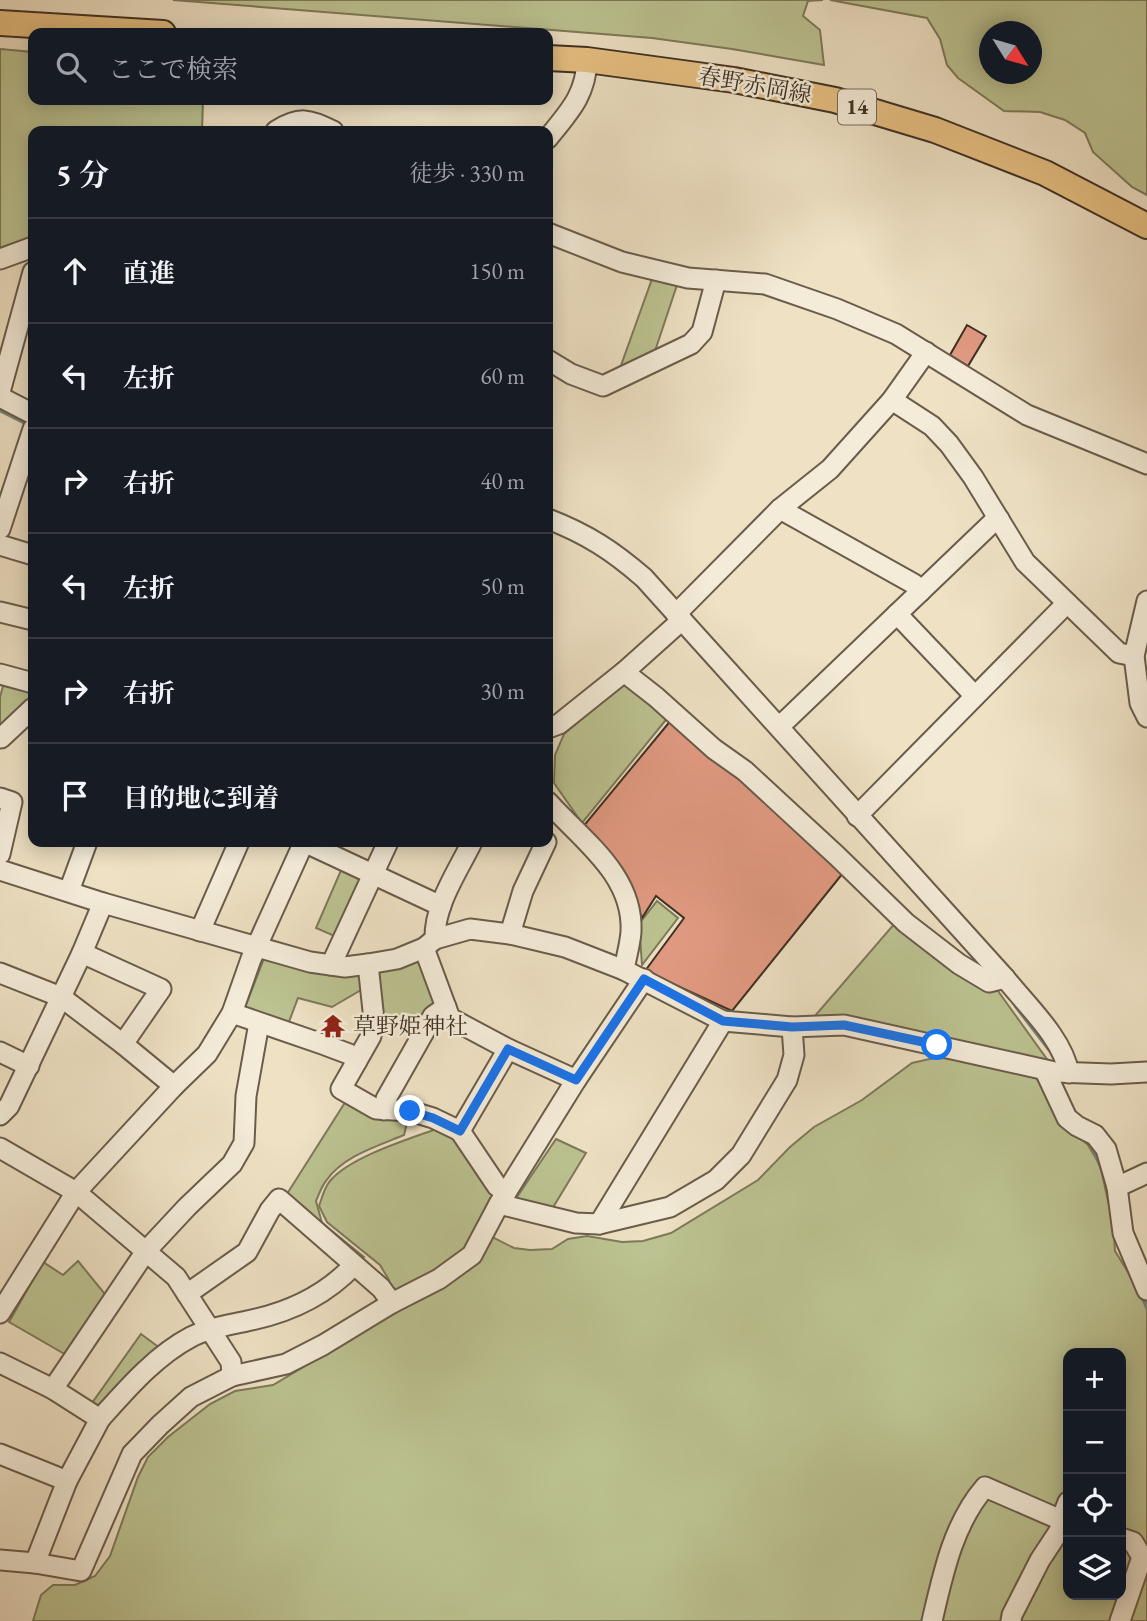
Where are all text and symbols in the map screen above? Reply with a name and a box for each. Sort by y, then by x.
north arrow [979,21,1042,84]
search box [28,28,553,105]
icon: search [52,48,90,86]
text: ここで検索 [108,52,238,86]
street label: 春野赤岡線 [696,60,814,110]
road number: 14 [838,90,876,124]
text: 5 分 [56,155,109,194]
text: 徒歩 · 330 m [410,158,525,188]
icon: ahead [56,252,94,290]
text: 直進 [123,256,175,290]
text: 150 m [469,256,525,286]
icon: left [56,357,94,395]
text: 左折 [123,361,175,395]
text: 60 m [480,361,525,391]
icon: right [56,462,94,500]
text: 右折 [123,466,175,500]
text: 40 m [480,466,525,496]
icon: left [56,567,94,605]
text: 左折 [123,571,175,605]
text: 50 m [480,571,525,601]
icon: right [56,672,94,710]
text: 右折 [123,676,175,710]
text: 30 m [480,676,525,706]
icon: arrive [56,777,94,815]
text: 目的地に到着 [123,781,279,815]
place label: 草野姫神社 [353,1011,468,1041]
temple icon: 草野姫神社 [319,1012,347,1040]
route start [921,1029,952,1060]
route end [394,1095,425,1126]
map controls [1063,1348,1126,1600]
button: + [1063,1348,1126,1411]
button: − [1063,1411,1126,1474]
button: locate [1063,1474,1126,1537]
button: layers [1063,1537,1126,1600]

